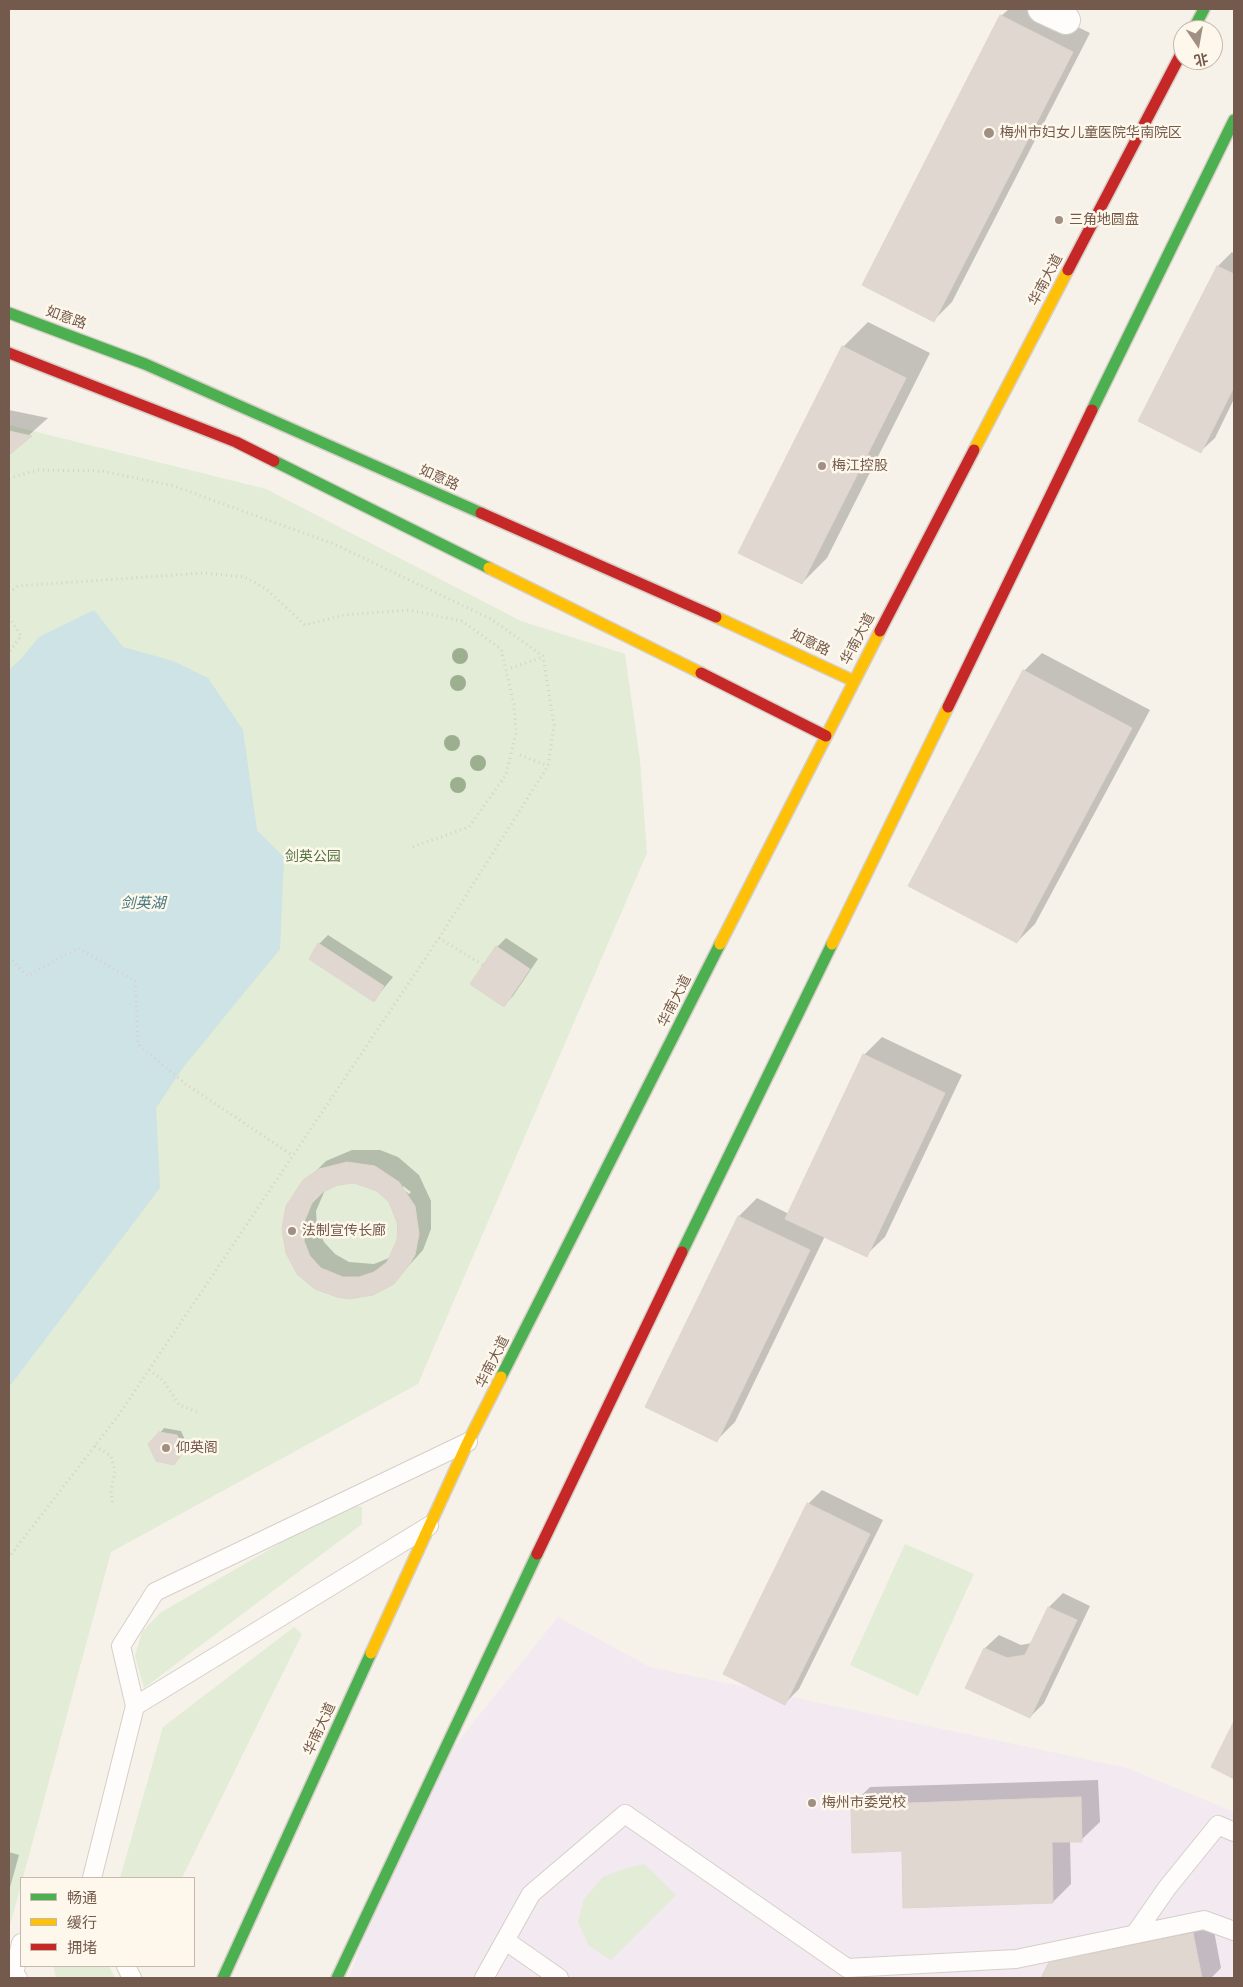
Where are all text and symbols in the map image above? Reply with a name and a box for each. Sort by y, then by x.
north arrow [1173,20,1223,70]
text: 北 [1192,49,1210,69]
place label: 梅州市妇女儿童医院华南院区 [1000,125,1182,141]
marker: 梅州市妇女儿童医院华南院区 [982,126,996,140]
place label: 三角地圆盘 [1069,212,1139,228]
marker: 三角地圆盘 [1053,214,1065,226]
street label: 华南大道 [1025,251,1067,309]
street label: 如意路 [43,303,89,333]
place label: 梅江控股 [832,458,888,474]
marker: 梅江控股 [816,460,828,472]
street label: 如意路 [416,462,462,494]
street label: 华南大道 [837,610,879,668]
street label: 如意路 [787,626,833,660]
park label: 剑英公园 [285,849,341,865]
water label: 剑英湖 [121,895,165,913]
street label: 华南大道 [655,972,695,1030]
place label: 法制宣传长廊 [302,1223,386,1239]
marker: 法制宣传长廊 [286,1225,298,1237]
street label: 华南大道 [473,1333,513,1391]
place label: 仰英阁 [176,1440,218,1456]
marker: 仰英阁 [160,1442,172,1454]
street label: 华南大道 [301,1700,339,1758]
place label: 梅州市委党校 [822,1795,906,1811]
marker: 梅州市委党校 [806,1797,818,1809]
legend [20,1877,195,1967]
text: 畅通 [67,1889,97,1907]
text: 缓行 [67,1914,97,1932]
text: 拥堵 [67,1939,97,1957]

